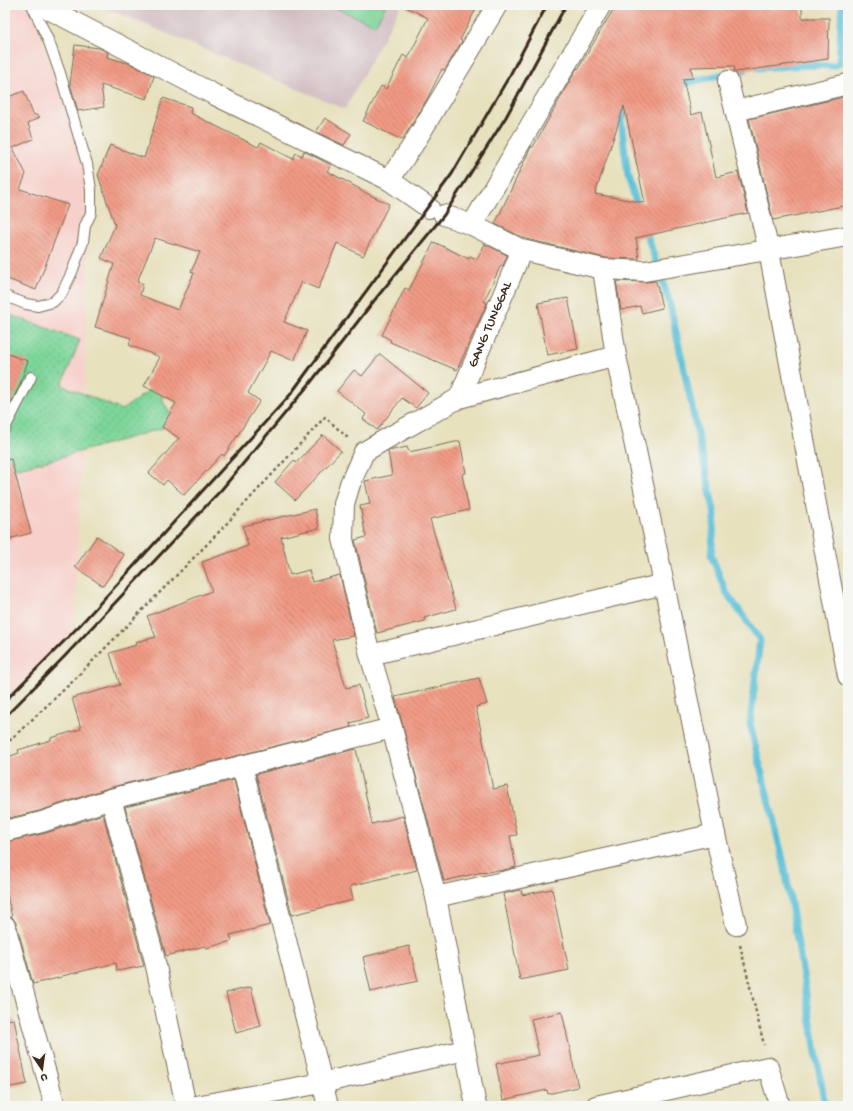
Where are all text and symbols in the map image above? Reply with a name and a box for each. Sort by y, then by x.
street label: GANG TUNGGAL [464,278,517,370]
north arrow [22,1049,62,1089]
text: U [39,1070,48,1084]

